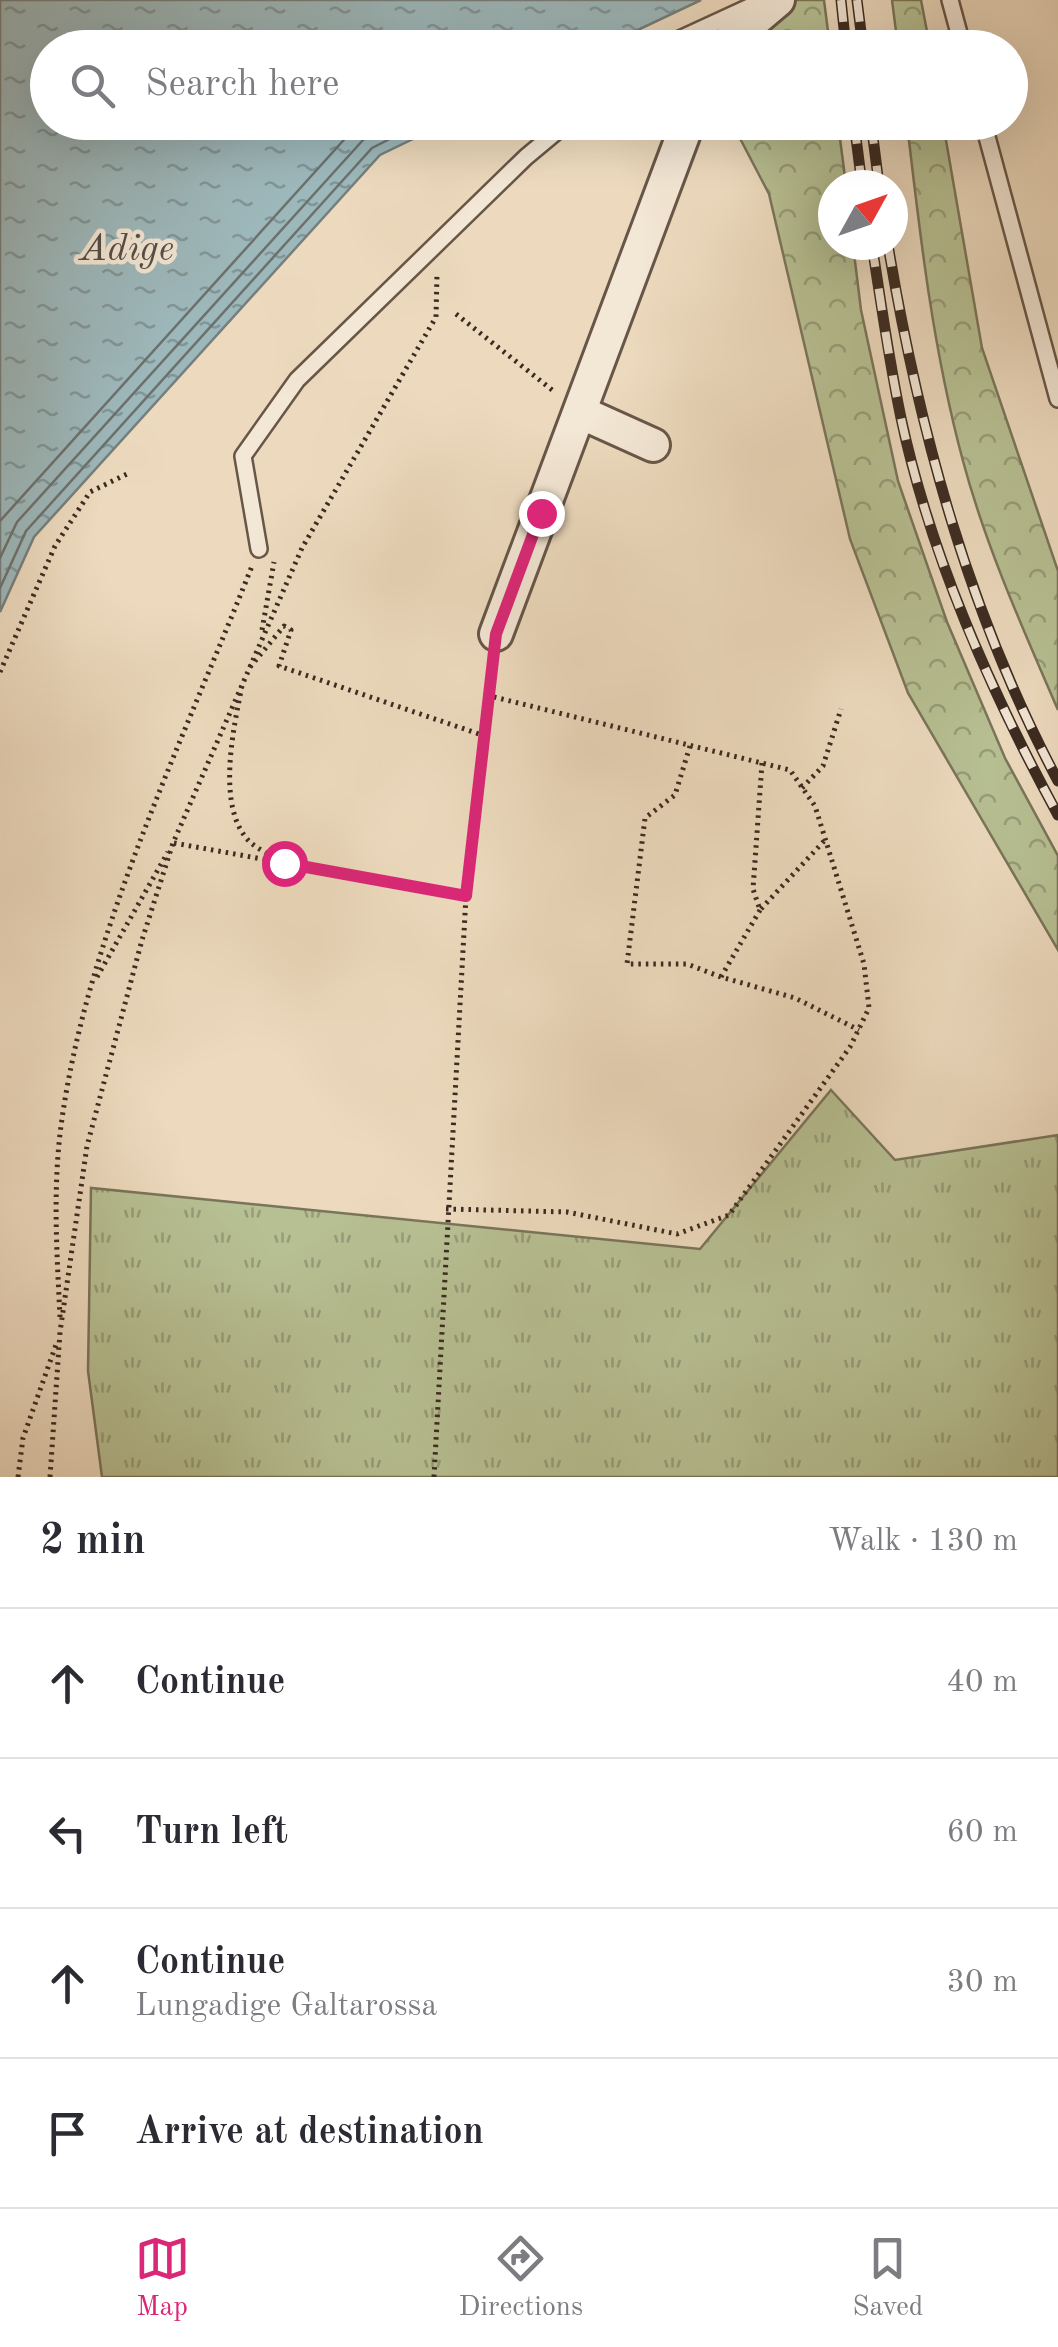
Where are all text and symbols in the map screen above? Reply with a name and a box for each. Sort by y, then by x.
search box [30,30,1028,140]
icon: search [65,58,120,113]
text: Search here [145,66,340,104]
north arrow [818,170,908,260]
water label: Adige [78,231,174,269]
route end [519,491,565,537]
route start [262,841,308,887]
text: 2 min [40,1521,146,1563]
text: Walk · 130 m [828,1526,1018,1558]
icon: ahead [40,1656,95,1711]
text: Continue [135,1664,285,1702]
text: 40 m [947,1667,1018,1699]
icon: left [40,1806,95,1861]
text: Turn left [135,1814,288,1852]
text: 60 m [947,1817,1018,1849]
text: Continue [135,1944,285,1982]
icon: ahead [40,1956,95,2011]
text: 30 m [947,1967,1018,1999]
text: Lungadige Galtarossa [135,1991,437,2023]
icon: arrive [40,2106,95,2161]
text: Arrive at destination [135,2114,484,2152]
tab: Map [135,2231,190,2326]
tab: Directions [459,2231,583,2326]
tab: Saved [852,2231,923,2326]

